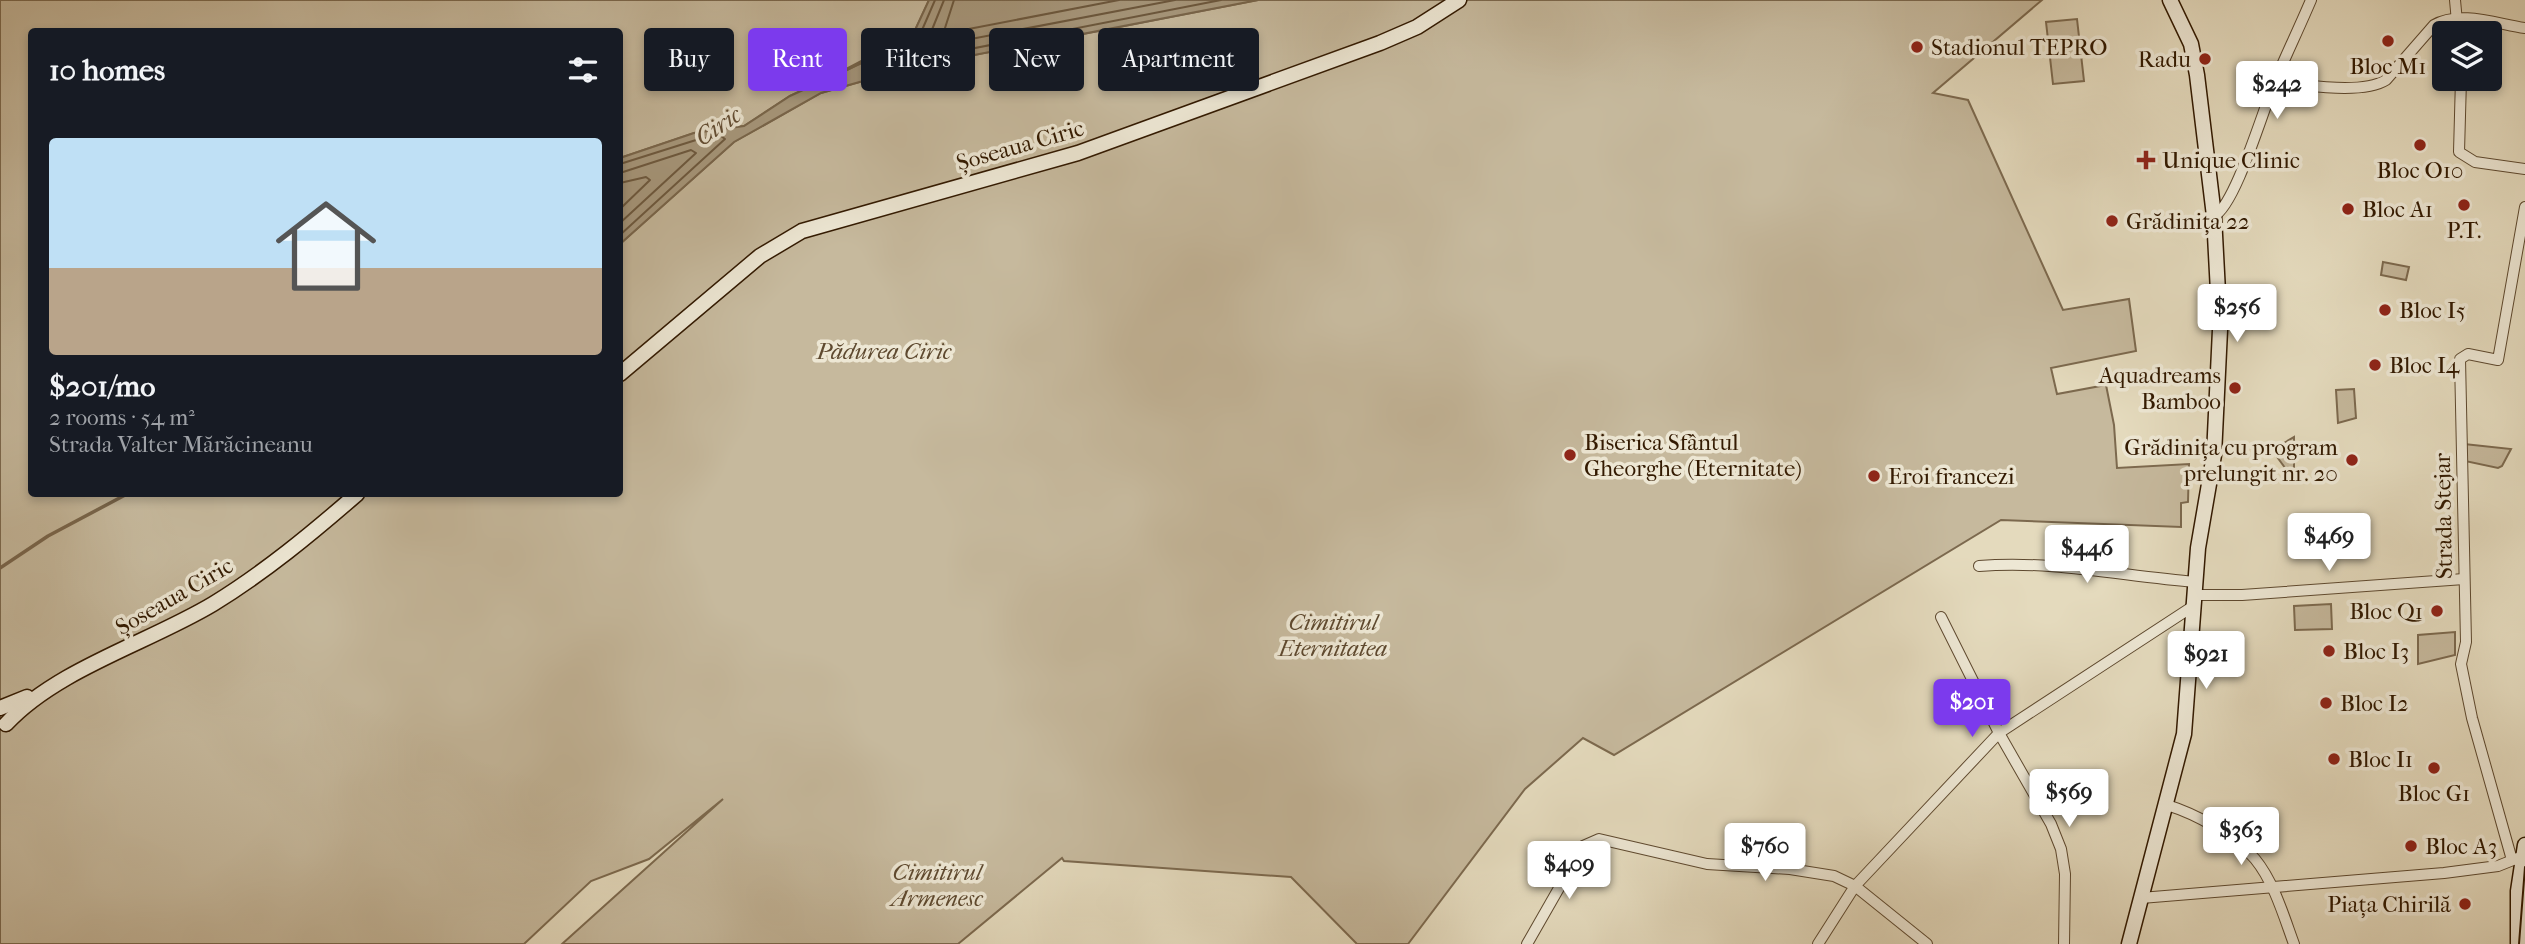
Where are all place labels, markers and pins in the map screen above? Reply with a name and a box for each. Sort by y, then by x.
marker: Bloc M1 [2380,33,2396,49]
place label: Stadionul TEPRO [1931,34,2107,61]
marker: Stadionul TEPRO [1909,39,1925,55]
place label: Radu [2138,46,2191,73]
marker: Radu [2197,51,2213,67]
place label: Bloc M1 [2349,53,2427,80]
pin: $242 [2236,61,2318,121]
marker: Bloc O10 [2412,137,2428,153]
place label: Unique Clinic [2162,147,2300,174]
marker: Unique Clinic [2136,150,2156,170]
place label: Bloc O10 [2377,157,2463,184]
place label: Bloc A1 [2362,196,2433,223]
marker: P.T. [2456,197,2472,213]
marker: Bloc A1 [2340,201,2356,217]
place label: Grădinița 22 [2126,208,2250,235]
marker: Grădinița 22 [2104,213,2120,229]
place label: P.T. [2447,217,2481,244]
pin: $256 [2196,284,2278,344]
place label: Bloc I5 [2399,297,2466,324]
marker: Bloc I5 [2377,302,2393,318]
place label: Bloc I4 [2389,352,2461,379]
marker: Bloc I4 [2367,357,2383,373]
place label: Aquadreams Bamboo [2098,362,2221,415]
marker: Aquadreams Bamboo [2227,380,2243,396]
place label: Biserica Sfântul Gheorghe (Eternitate) [1584,429,1802,482]
place label: Grădinița cu program prelungit nr. 20 [2124,434,2338,487]
marker: Biserica Sfântul Gheorghe (Eternitate) [1562,447,1578,463]
marker: Grădinița cu program prelungit nr. 20 [2344,452,2360,468]
place label: Eroi francezi [1888,463,2015,490]
marker: Eroi francezi [1866,468,1882,484]
pin: $469 [2288,514,2370,573]
pin: $446 [2046,526,2128,585]
place label: Bloc Q1 [2349,598,2423,625]
marker: Bloc Q1 [2429,603,2445,619]
pin: $921 [2165,632,2247,691]
place label: Bloc I3 [2343,638,2409,665]
marker: Bloc I3 [2321,643,2337,659]
pin: $201 [1931,680,2013,739]
place label: Bloc I2 [2340,690,2409,717]
marker: Bloc I2 [2318,695,2334,711]
place label: Bloc I1 [2348,746,2413,773]
marker: Bloc I1 [2326,751,2342,767]
marker: Bloc G1 [2426,760,2442,776]
pin: $569 [2028,770,2110,829]
place label: Bloc G1 [2398,780,2470,807]
pin: $363 [2200,808,2282,867]
pin: $760 [1724,824,1806,883]
place label: Bloc A3 [2425,833,2497,860]
marker: Bloc A3 [2403,838,2419,854]
pin: $409 [1528,842,1610,901]
place label: Piața Chirilă [2327,891,2451,918]
marker: Piața Chirilă [2457,896,2473,912]

